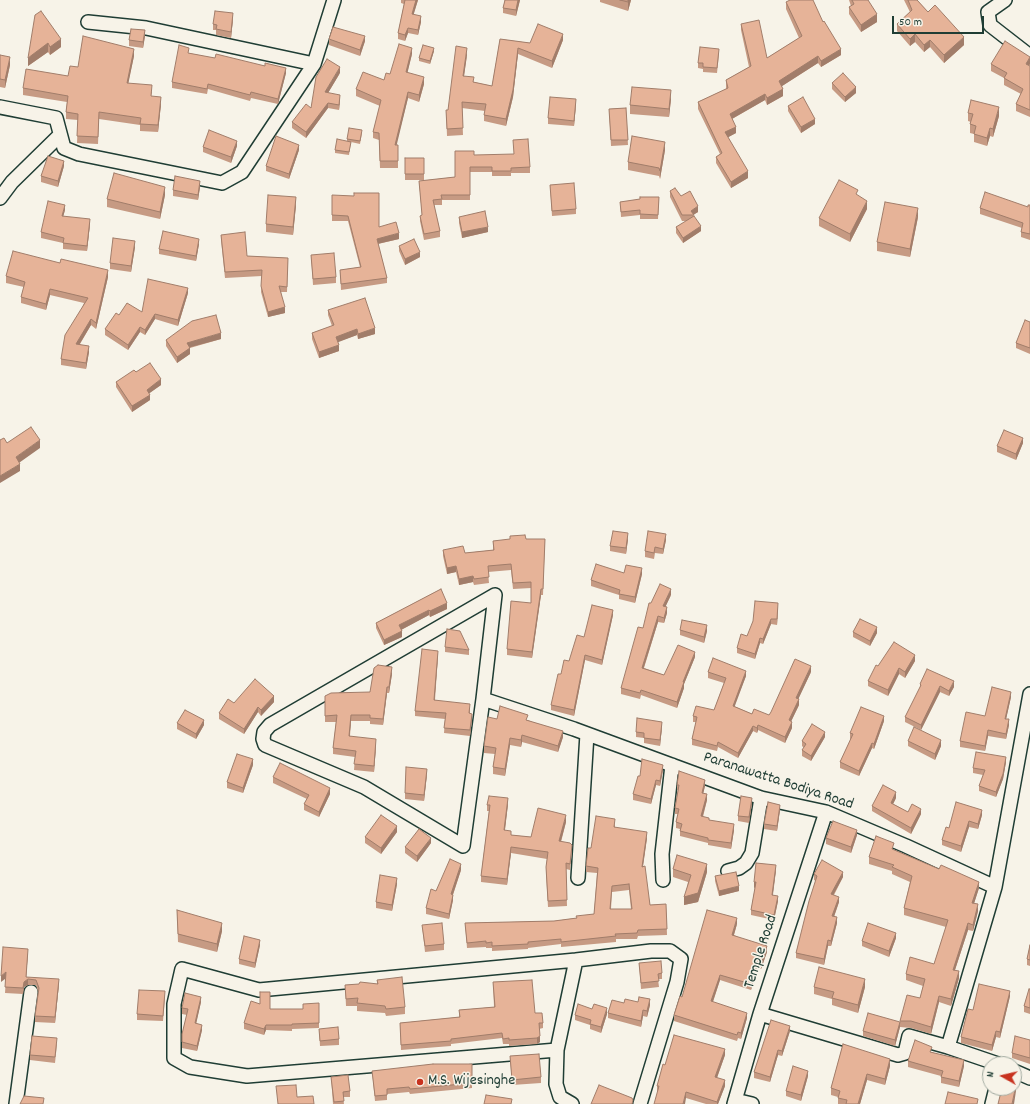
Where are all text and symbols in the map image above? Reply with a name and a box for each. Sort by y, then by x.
scale bar [894,8,986,34]
text: 50 m [899,14,922,31]
street label: Paranawatta Bodiya Road [701,749,855,815]
street label: Temple Road [741,913,783,991]
north arrow [982,1056,1022,1096]
text: N [983,1071,999,1078]
place label: M.S. Wijesinghe [428,1072,515,1092]
marker: M.S. Wijesinghe [415,1077,425,1087]

